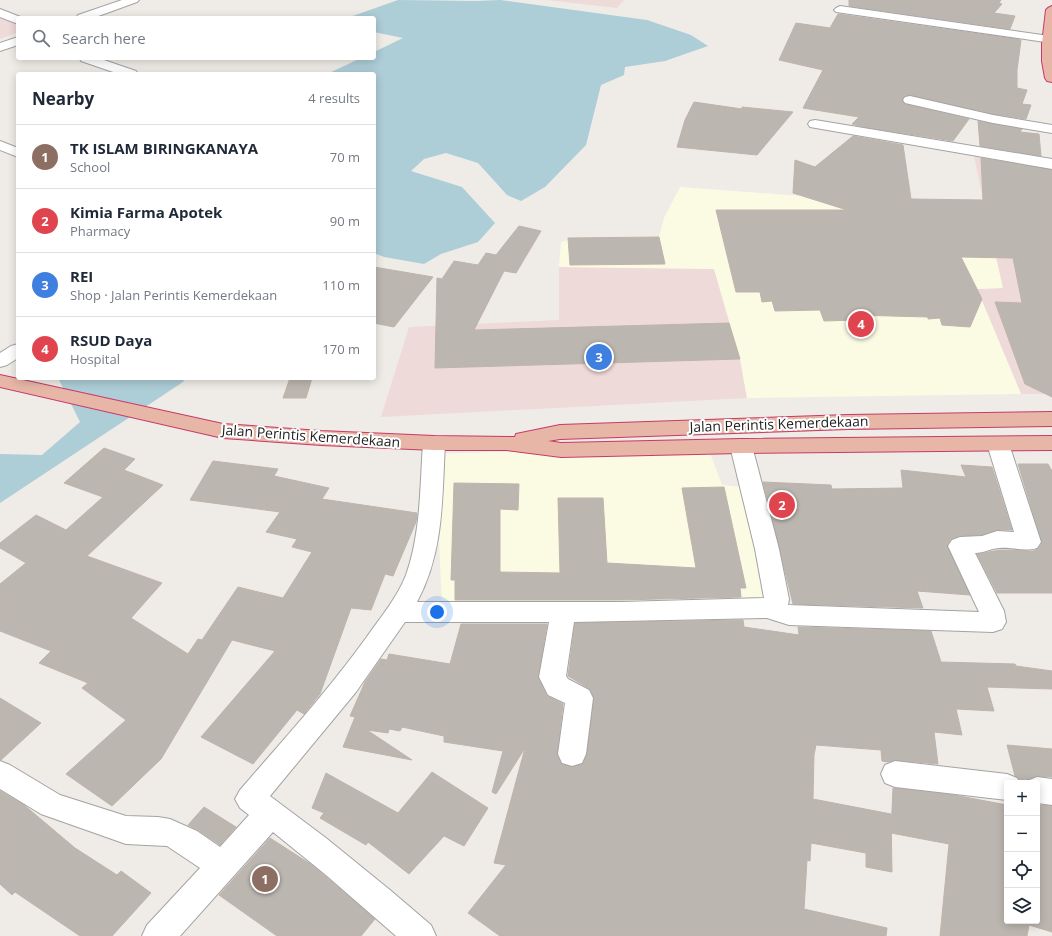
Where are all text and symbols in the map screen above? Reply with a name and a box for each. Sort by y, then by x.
search box [16,16,376,60]
icon: search [30,27,52,49]
text: Search here [62,28,146,48]
text: Nearby [32,87,94,110]
text: 4 results [308,89,360,107]
text: TK ISLAM BIRINGKANAYA [70,138,258,158]
text: 1 [41,148,49,166]
text: 70 m [330,148,360,166]
text: School [70,158,110,176]
text: Kimia Farma Apotek [70,202,222,222]
text: 2 [41,212,49,230]
text: 90 m [330,212,360,230]
text: Pharmacy [70,222,130,240]
text: REI [70,266,93,286]
text: 3 [41,276,49,294]
text: 110 m [322,276,360,294]
text: Shop · Jalan Perintis Kemerdekaan [70,286,277,304]
pin: 4 [848,309,874,339]
text: RSUD Daya [70,330,152,350]
text: 4 [41,340,49,358]
text: 170 m [322,340,360,358]
pin: 3 [586,342,612,372]
text: Hospital [70,350,120,368]
street label: Jalan Perintis Kemerdekaan [687,411,869,436]
street label: Jalan Perintis Kemerdekaan [219,420,401,451]
pin: 2 [769,490,795,520]
your location [427,602,447,622]
map controls [1004,780,1040,924]
button: + [1004,780,1040,816]
button: − [1004,816,1040,852]
button: locate [1004,852,1040,888]
pin: 1 [252,864,278,894]
button: layers [1004,888,1040,924]

